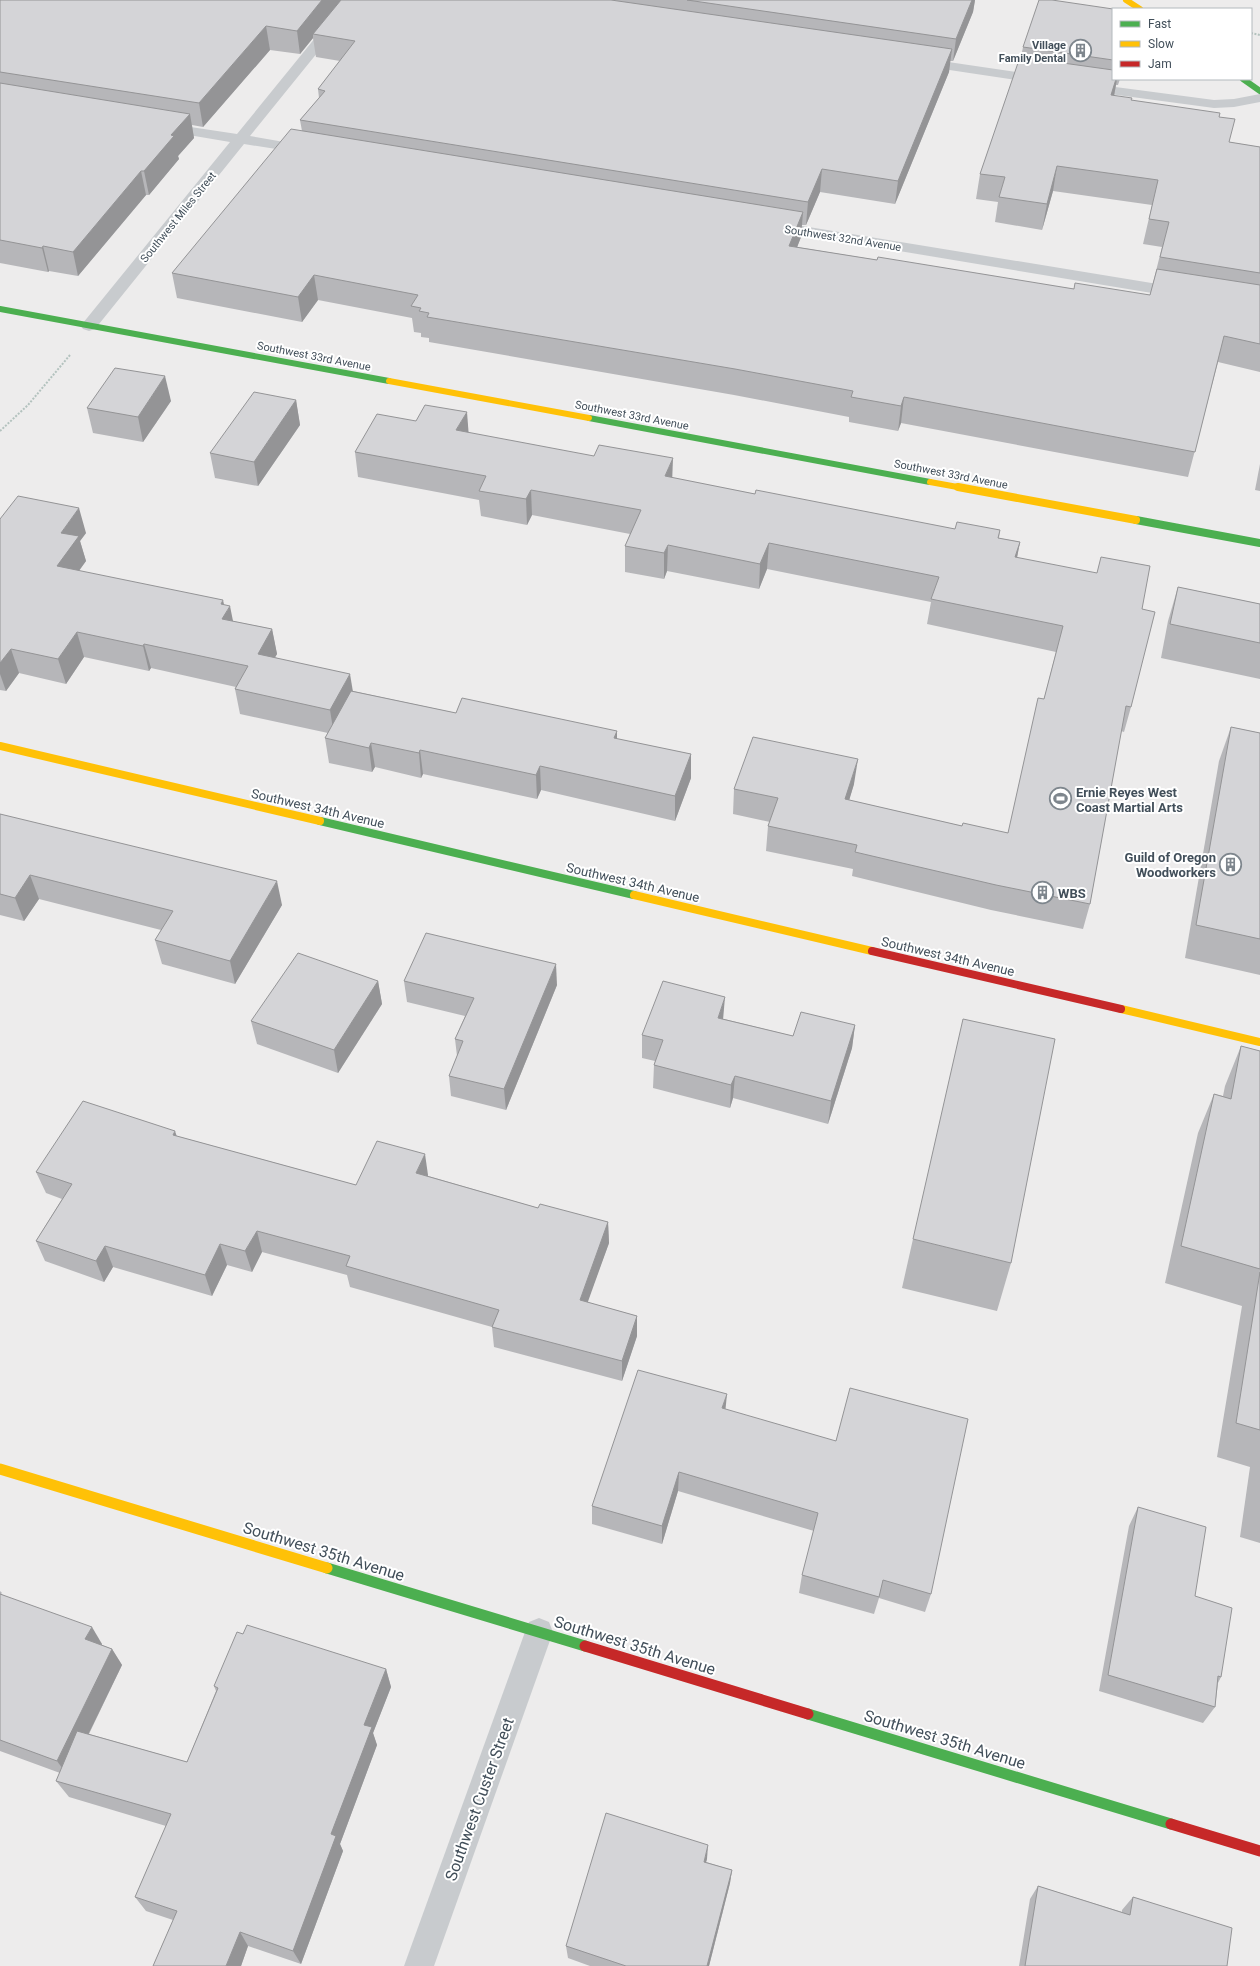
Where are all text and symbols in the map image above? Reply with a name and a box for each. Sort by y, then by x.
legend [1112,8,1252,80]
text: Fast [1148,17,1171,31]
text: Slow [1148,37,1174,51]
building icon: Village Family Dental [1068,38,1094,64]
place label: Village Family Dental [999,39,1066,65]
text: Jam [1148,57,1172,71]
street label: Southwest Miles Street [138,169,219,265]
street label: Southwest 32nd Avenue [784,223,902,254]
street label: Southwest 33rd Avenue [256,339,372,374]
street label: Southwest 33rd Avenue [574,398,690,433]
street label: Southwest 33rd Avenue [893,457,1009,492]
place label: Ernie Reyes West Coast Martial Arts [1076,785,1183,815]
street label: Southwest 34th Avenue [250,786,386,831]
sports icon: Ernie Reyes West Coast Martial Arts [1048,786,1074,812]
place label: Guild of Oregon Woodworkers [1125,850,1216,880]
building icon: Guild of Oregon Woodworkers [1218,851,1244,877]
street label: Southwest 34th Avenue [565,860,701,905]
building icon: WBS [1029,880,1055,906]
place label: WBS [1058,886,1086,901]
street label: Southwest 34th Avenue [880,934,1016,979]
street label: Southwest 35th Avenue [241,1518,407,1585]
street label: Southwest 35th Avenue [552,1612,718,1679]
street label: Southwest 35th Avenue [862,1706,1028,1773]
street label: Southwest Custer Street [441,1715,518,1883]

